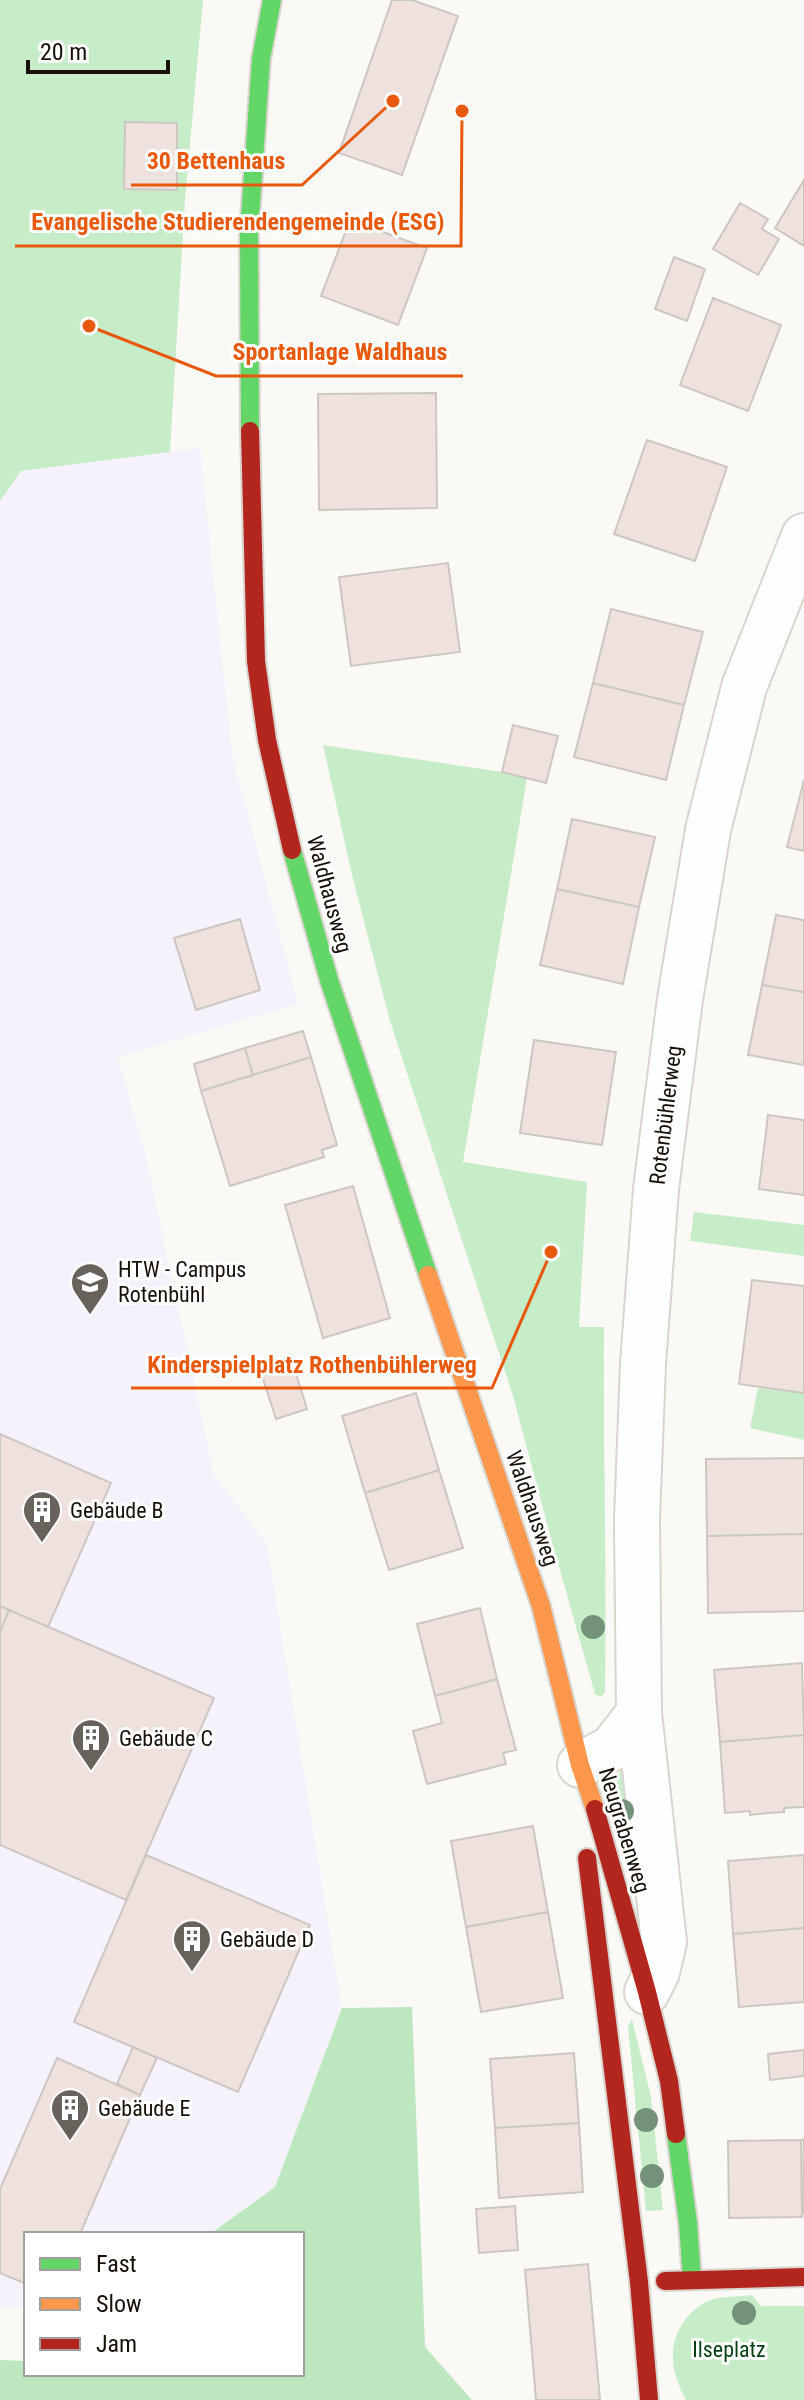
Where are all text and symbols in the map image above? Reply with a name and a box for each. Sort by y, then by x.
scale bar [28,24,168,74]
text: 20 m [40,38,87,66]
callout: 30 Bettenhaus [131,137,302,185]
text: 30 Bettenhaus [147,147,285,175]
callout: Evangelische Studierendengemeinde (ESG) [15,198,461,246]
text: Evangelische Studierendengemeinde (ESG) [31,208,445,236]
callout: Sportanlage Waldhaus [216,328,463,376]
text: Sportanlage Waldhaus [233,338,448,366]
street label: Waldhausweg [302,833,357,955]
street label: Rotenbühlerweg [645,1044,686,1186]
place label: HTW - Campus Rotenbühl [118,1257,246,1307]
school or university icon: HTW - Campus Rotenbühl [69,1261,111,1316]
callout: Kinderspielplatz Rothenbühlerweg [131,1340,492,1388]
text: Kinderspielplatz Rothenbühlerweg [147,1351,477,1379]
street label: Waldhausweg [501,1447,564,1569]
building icon: Gebäude B [21,1489,63,1544]
place label: Gebäude B [70,1498,164,1523]
building icon: Gebäude C [70,1717,112,1772]
place label: Gebäude C [119,1726,213,1751]
street label: Neugrabenweg [594,1765,655,1896]
building icon: Gebäude D [171,1918,213,1973]
place label: Gebäude D [220,1927,314,1952]
building icon: Gebäude E [49,2087,91,2142]
place label: Gebäude E [98,2096,191,2121]
legend [24,2232,304,2376]
text: Fast [96,2250,137,2278]
text: Slow [96,2290,142,2318]
text: Jam [96,2330,137,2358]
park label: Ilseplatz [692,2337,766,2362]

